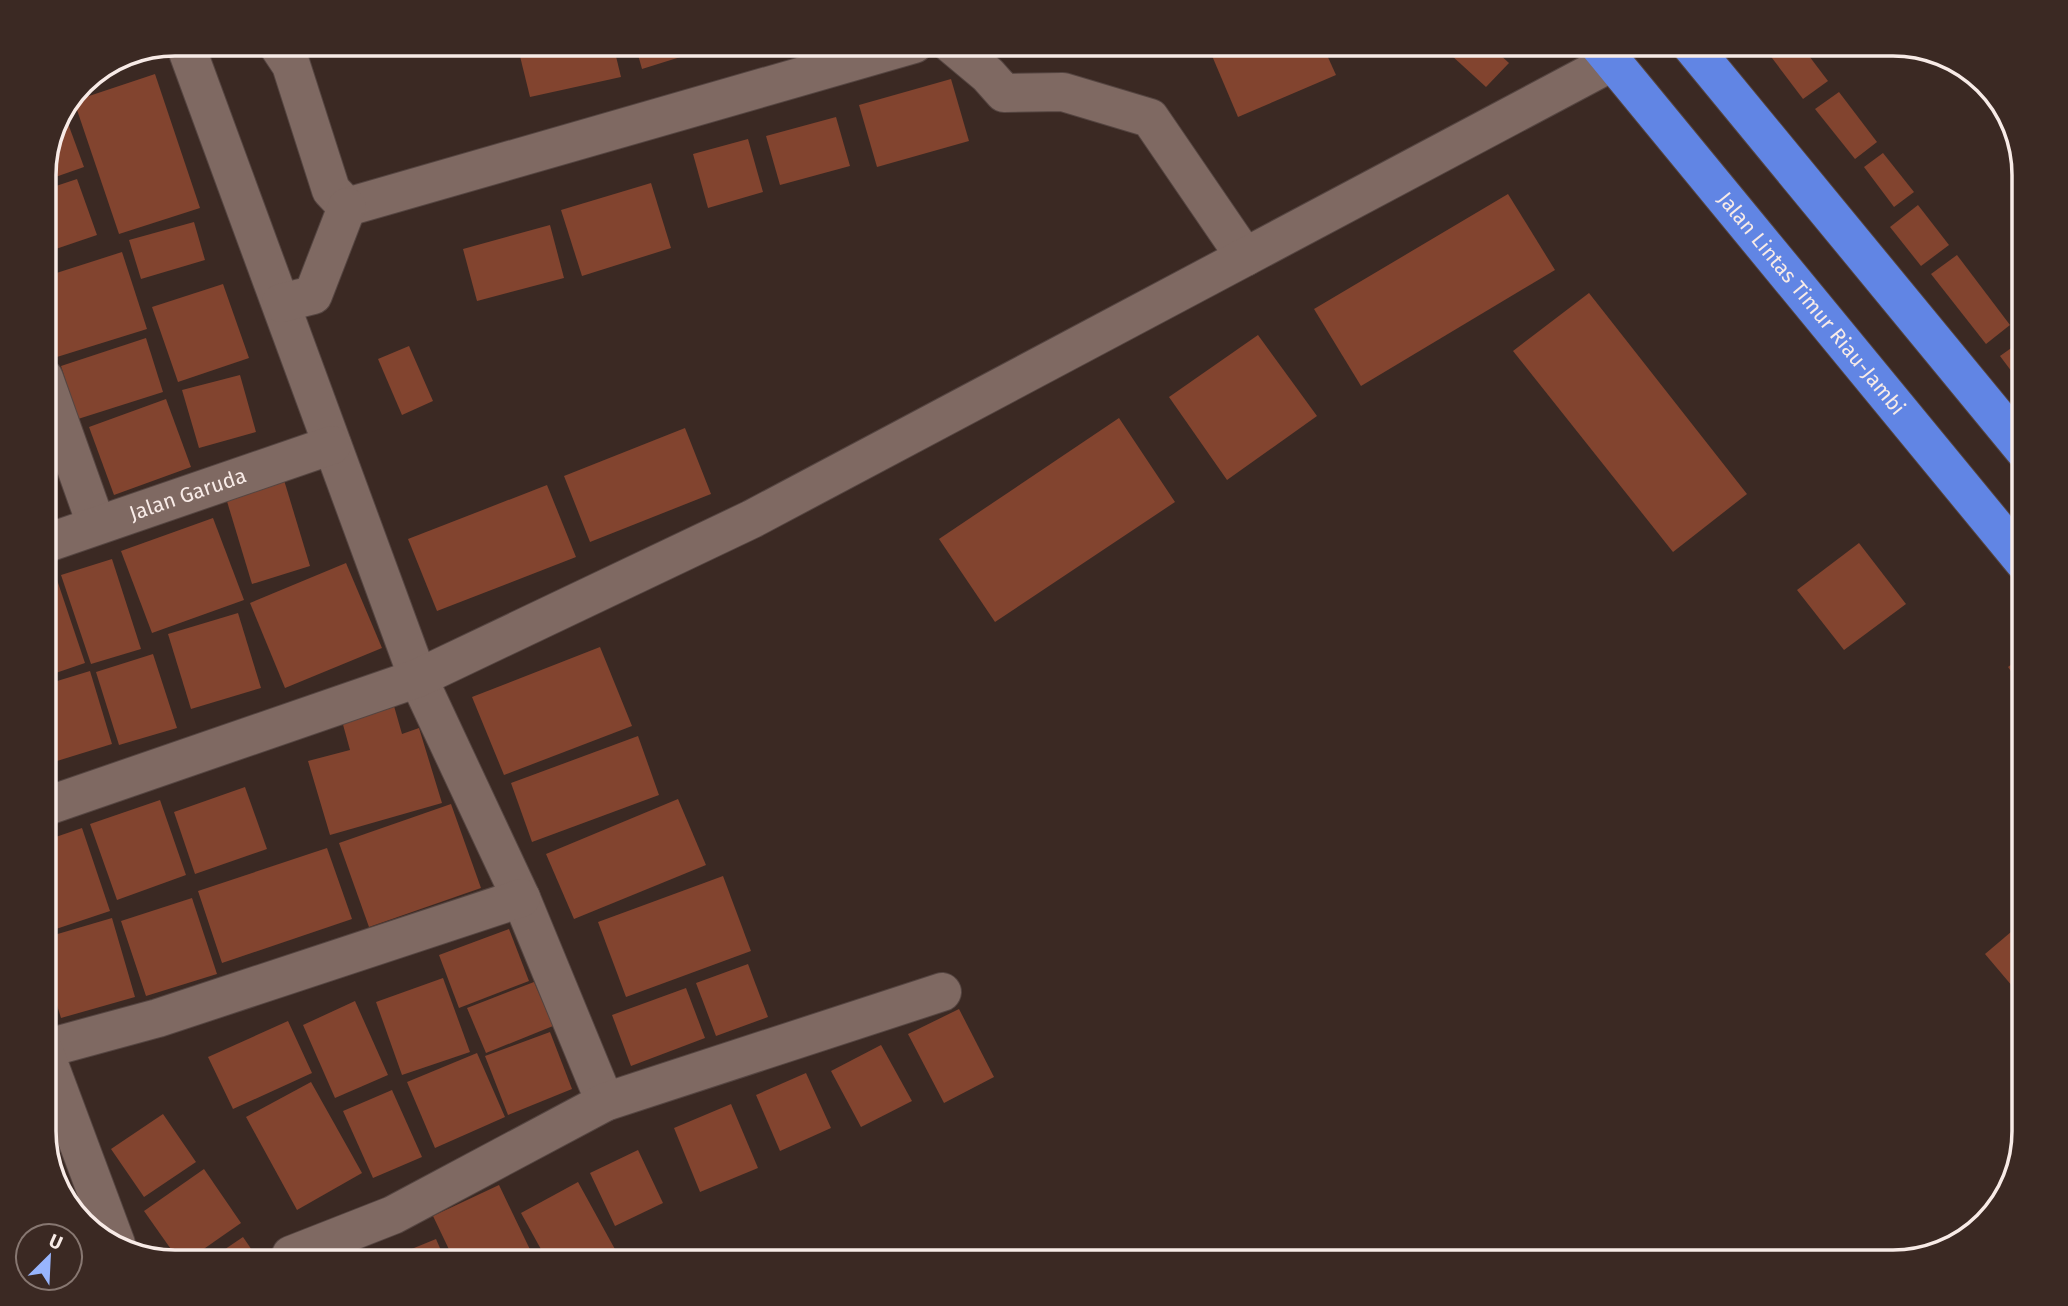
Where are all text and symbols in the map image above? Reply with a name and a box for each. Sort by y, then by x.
street label: Jalan Lintas Timur Riau-Jambi [1712,187,1911,420]
street label: Jalan Garuda [126,462,250,527]
north arrow [14,1222,84,1292]
text: U [45,1229,66,1255]

